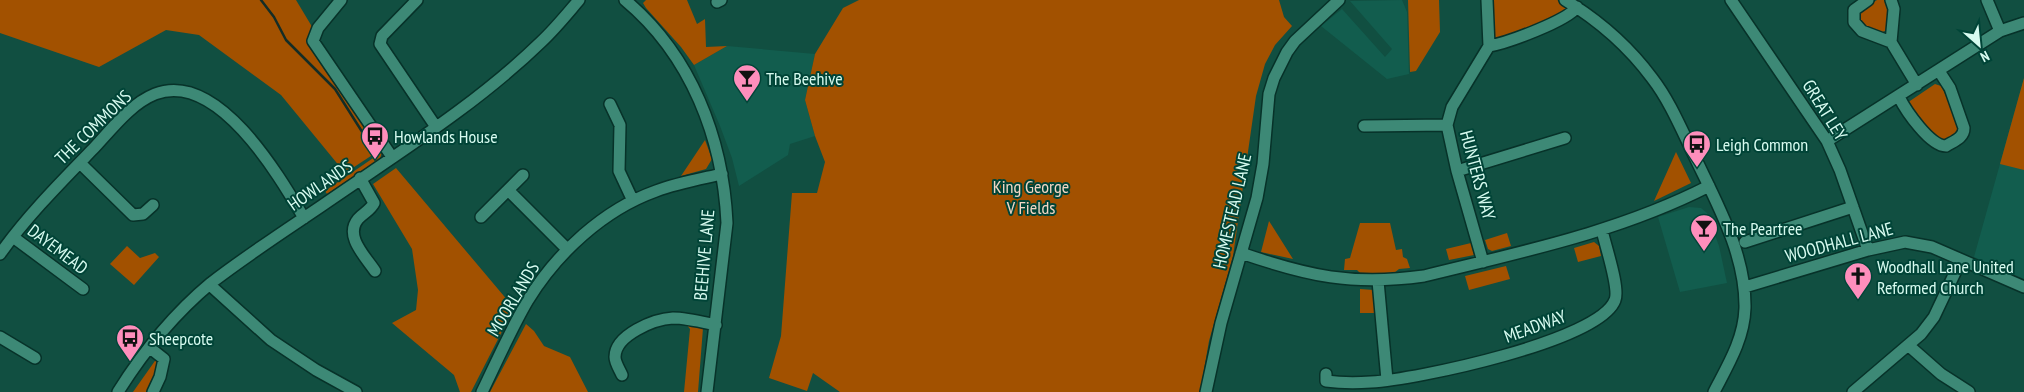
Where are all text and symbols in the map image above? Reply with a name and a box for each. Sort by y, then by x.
north arrow [1954,20,2004,70]
text: N [1977,47,1992,66]
bar icon: The Beehive [732,63,762,102]
place label: The Beehive [766,67,843,90]
street label: GREAT LEY [1797,75,1853,145]
street label: THE COMMONS [50,85,136,169]
bus stop icon: Howlands House [360,121,390,160]
place label: Howlands House [394,125,498,148]
street label: HUNTERS WAY [1455,128,1501,223]
bus stop icon: Leigh Common [1682,129,1712,168]
place label: Leigh Common [1716,133,1808,156]
street label: HOMESTEAD LANE [1208,151,1256,271]
street label: HOWLANDS [283,154,357,216]
park label: King George V Fields [993,175,1069,219]
street label: BEEHIVE LANE [689,209,719,301]
bar icon: The Peartree [1689,213,1719,252]
place label: The Peartree [1723,217,1802,240]
street label: WOODHALL LANE [1783,217,1895,267]
street label: DAYEMEAD [23,219,93,279]
place label: Woodhall Lane United Reformed Church [1877,255,2014,299]
street label: MOORLANDS [482,257,544,340]
church icon: Woodhall Lane United Reformed Church [1843,261,1873,300]
street label: MEADWAY [1501,304,1570,348]
bus stop icon: Sheepcote [115,323,145,362]
place label: Sheepcote [149,327,213,350]

